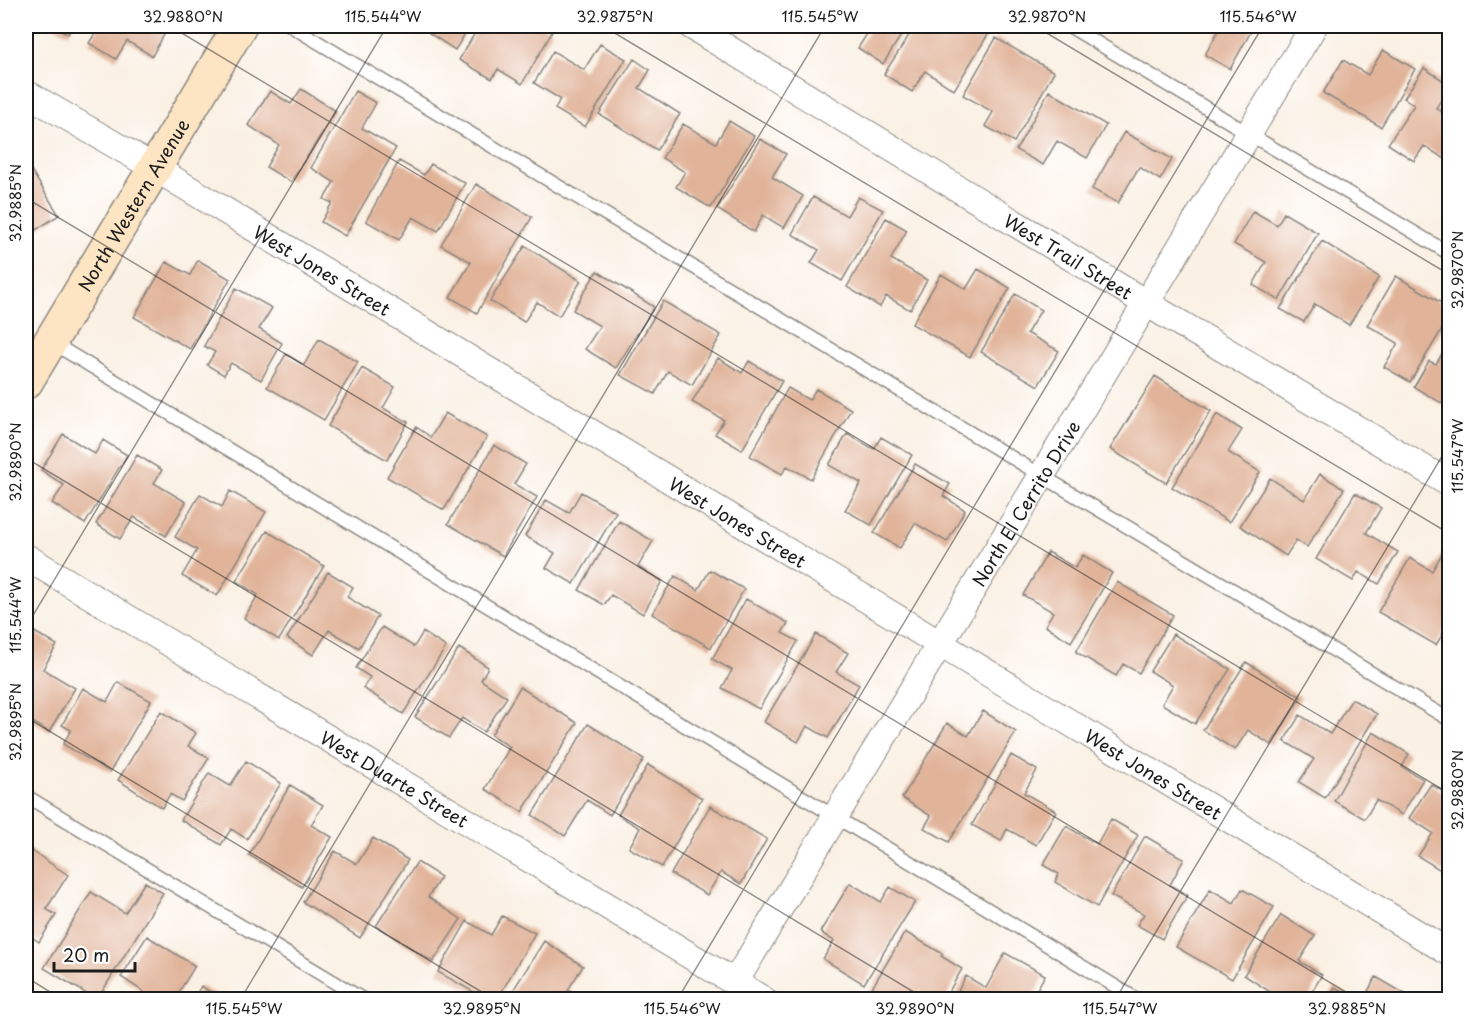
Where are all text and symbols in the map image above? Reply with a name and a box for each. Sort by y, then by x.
text: 32.9880°N [143,4,223,27]
text: 115.544°W [345,4,422,27]
text: 32.9875°N [577,4,653,27]
text: 115.545°W [782,4,859,27]
text: 32.9870°N [1008,4,1086,27]
text: 115.546°W [1219,4,1297,27]
street label: North Western Avenue [70,113,195,296]
text: 32.9885°N [3,164,26,242]
street label: West Trail Street [999,206,1138,305]
street label: West Jones Street [249,218,396,322]
text: 32.9870°N [1445,231,1468,309]
street label: North El Cerrito Drive [964,415,1086,591]
text: 115.547°W [1445,418,1468,494]
text: 32.9890°N [3,422,26,502]
street label: West Jones Street [664,469,812,574]
text: 115.544°W [3,576,26,653]
text: 32.9895°N [3,683,26,761]
street label: West Jones Street [1080,721,1227,825]
street label: West Duarte Street [316,723,474,833]
text: 32.9880°N [1445,750,1468,830]
scale bar [54,935,135,973]
text: 20 m [63,941,109,968]
text: 115.545°W [206,996,283,1019]
text: 32.9895°N [443,996,521,1019]
text: 115.546°W [643,996,721,1019]
text: 32.9890°N [875,996,955,1019]
text: 115.547°W [1082,996,1158,1019]
text: 32.9885°N [1308,996,1386,1019]

